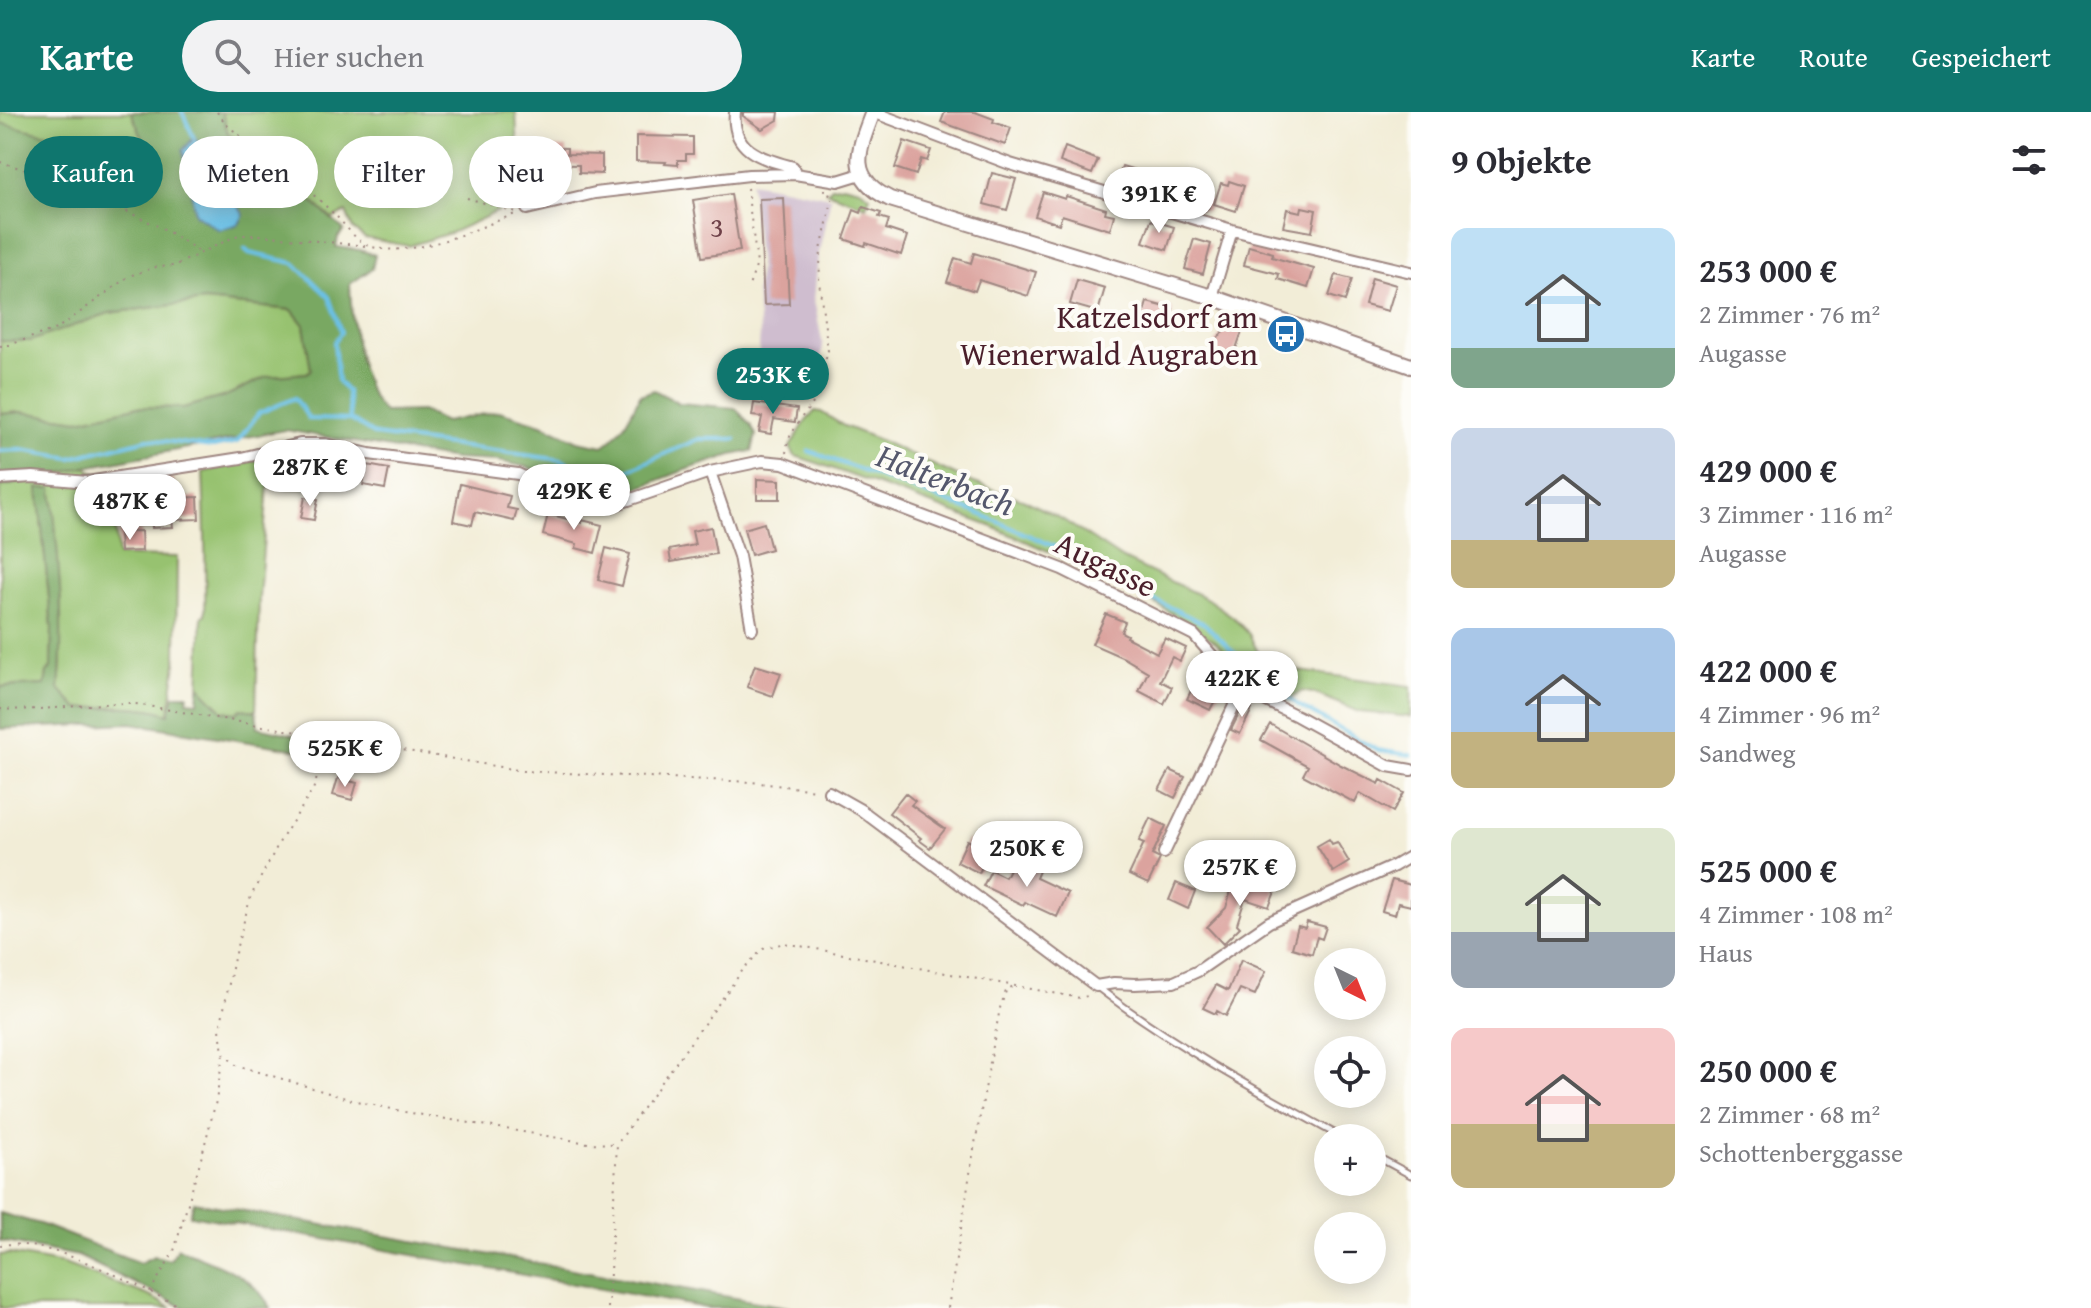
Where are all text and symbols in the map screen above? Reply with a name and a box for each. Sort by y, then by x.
search box [182,20,742,92]
text: Karte [40,28,134,84]
icon: search [210,34,254,78]
text: Hier suchen [274,34,424,78]
text: Karte [1691,36,1755,77]
text: Route [1799,36,1868,77]
text: Gespeichert [1912,36,2051,77]
chip: Kaufen [24,136,163,208]
chip: Mieten [179,136,318,208]
chip: Filter [334,136,453,208]
chip: Neu [469,136,572,208]
text: 9 Objekte [1451,136,1592,185]
icon: filters [2007,138,2051,182]
pin: 391K € [1094,167,1224,235]
text: 391K € [1121,173,1197,212]
house number: 3 [710,206,724,247]
text: 253 000 € [1699,245,1837,294]
icon: home [1515,260,1611,356]
place label: Katzelsdorf am Wienerwald Augraben [960,293,1258,377]
text: 2 Zimmer · 76 m² [1699,294,1880,333]
bus stop icon: Katzelsdorf am Wienerwald Augraben [1265,313,1307,355]
text: Augasse [1699,333,1787,372]
pin: 253K € [708,348,838,416]
text: 253K € [735,354,811,393]
water label: Halterbach [869,430,1022,528]
pin: 287K € [245,440,375,508]
text: 429 000 € [1699,445,1837,494]
text: 287K € [272,446,348,485]
icon: home [1515,460,1611,556]
pin: 429K € [509,464,639,532]
text: 429K € [536,470,612,509]
pin: 487K € [65,474,195,542]
text: 487K € [92,480,168,519]
text: 3 Zimmer · 116 m² [1699,494,1893,533]
street label: Augasse [1047,519,1165,609]
text: Augasse [1699,533,1787,572]
text: 422 000 € [1699,645,1837,694]
pin: 422K € [1177,651,1307,719]
text: 422K € [1204,657,1280,696]
icon: home [1515,660,1611,756]
text: 4 Zimmer · 96 m² [1699,694,1880,733]
pin: 525K € [280,721,410,789]
text: 525K € [307,727,383,766]
text: Sandweg [1699,733,1796,772]
pin: 250K € [962,821,1092,889]
text: 250K € [989,827,1065,866]
pin: 257K € [1175,840,1305,908]
text: 525 000 € [1699,845,1837,894]
text: 257K € [1202,846,1278,885]
icon: home [1515,860,1611,956]
text: 4 Zimmer · 108 m² [1699,894,1893,933]
text: Haus [1699,933,1753,972]
north arrow [1314,948,1386,1020]
map controls [1314,948,1386,1284]
button: locate [1314,1036,1386,1108]
text: 250 000 € [1699,1045,1837,1094]
icon: home [1515,1060,1611,1156]
text: 2 Zimmer · 68 m² [1699,1094,1880,1133]
button: + [1314,1124,1386,1196]
text: Schottenberggasse [1699,1133,1903,1172]
button: − [1314,1212,1386,1284]

